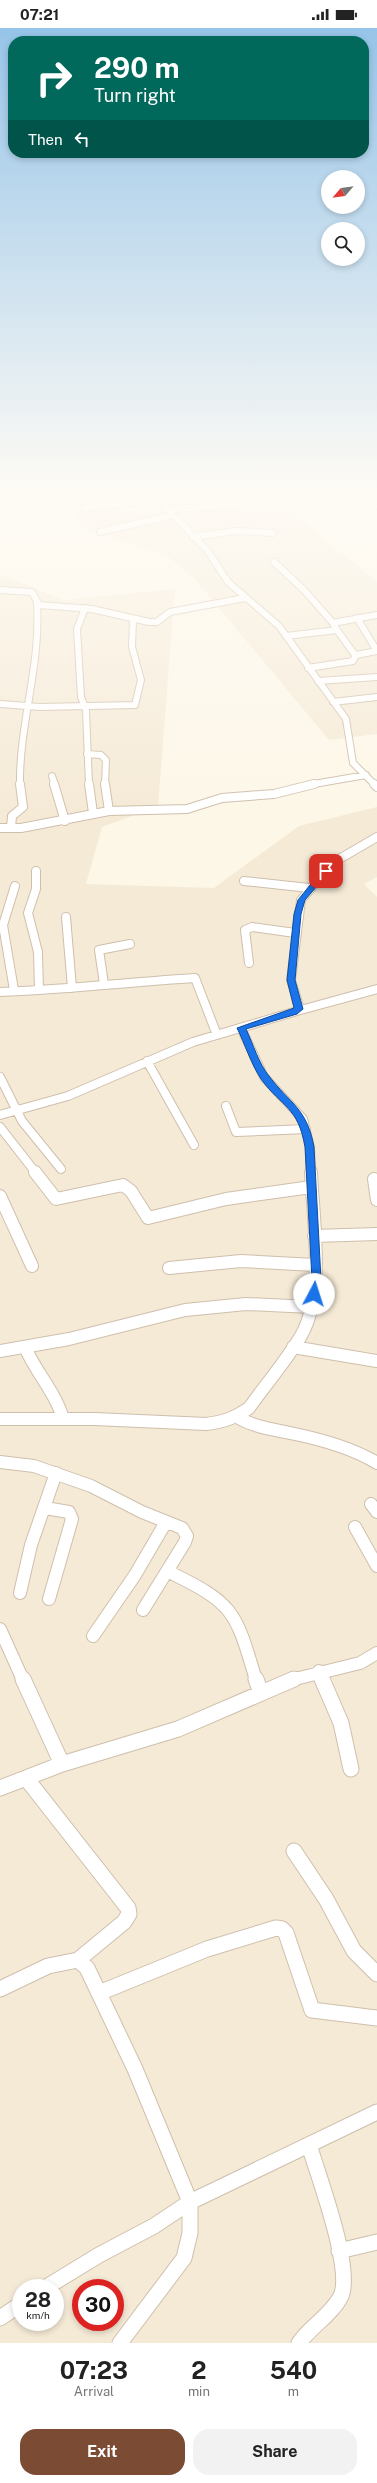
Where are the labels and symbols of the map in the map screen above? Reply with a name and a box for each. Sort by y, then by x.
north arrow [321,170,365,214]
pin [309,854,343,888]
position arrow [293,1273,335,1315]
speed limit sign: 30 [72,2279,124,2331]

